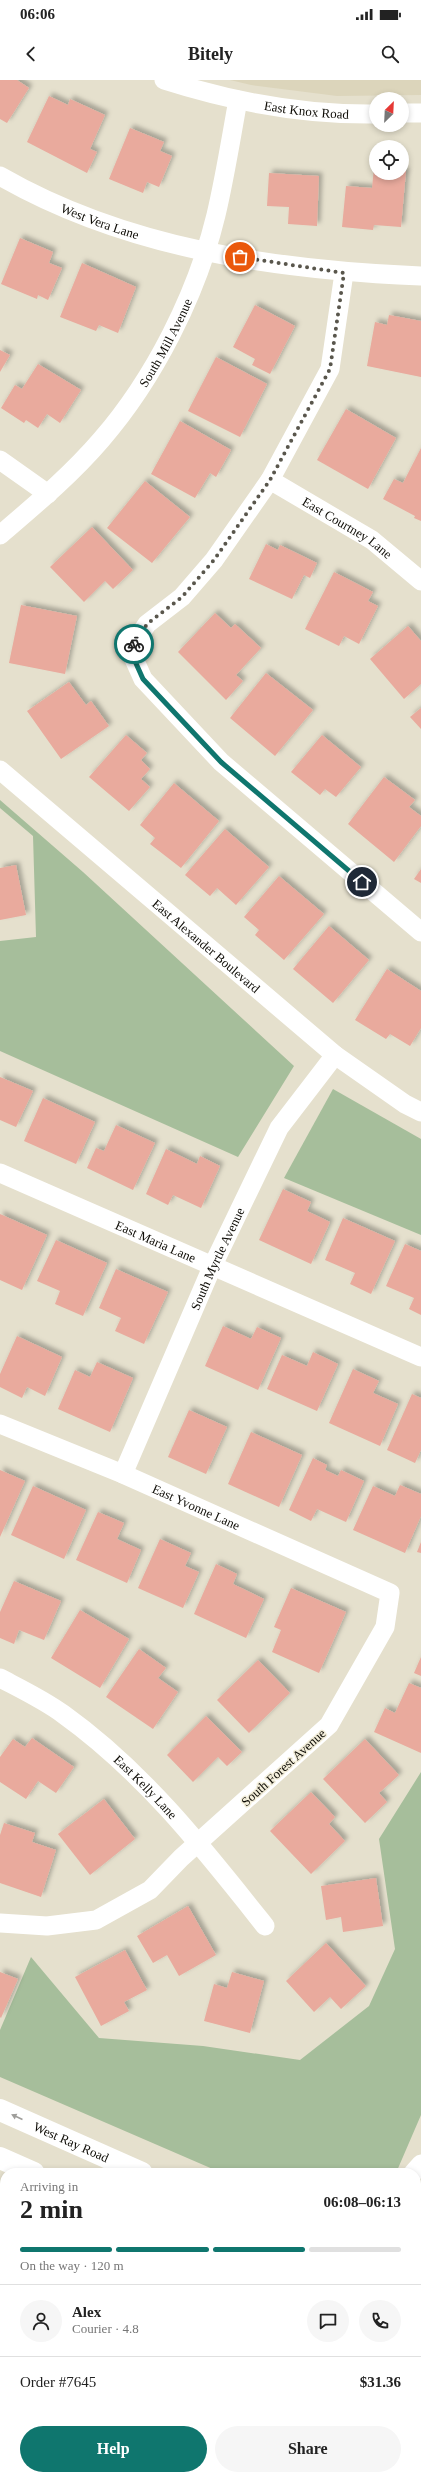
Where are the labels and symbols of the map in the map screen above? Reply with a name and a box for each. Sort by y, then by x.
north arrow [369,92,409,132]
street label: East Knox Road [263,98,350,122]
street label: West Vera Lane [59,200,141,242]
pin [223,240,257,274]
street label: South Mill Avenue [136,296,195,390]
street label: East Courtney Lane [300,494,395,562]
courier [114,624,154,664]
pin [345,865,379,899]
street label: East Alexander Boulevard [149,896,263,996]
street label: South Myrtle Avenue [187,1205,248,1312]
street label: East Maria Lane [113,1217,198,1266]
street label: East Yvonne Lane [150,1481,242,1533]
street label: South Forest Avenue [238,1725,329,1809]
street label: East Kelly Lane [111,1752,180,1822]
one-way arrow [12,2114,23,2120]
street label: West Ray Road [31,2119,111,2165]

